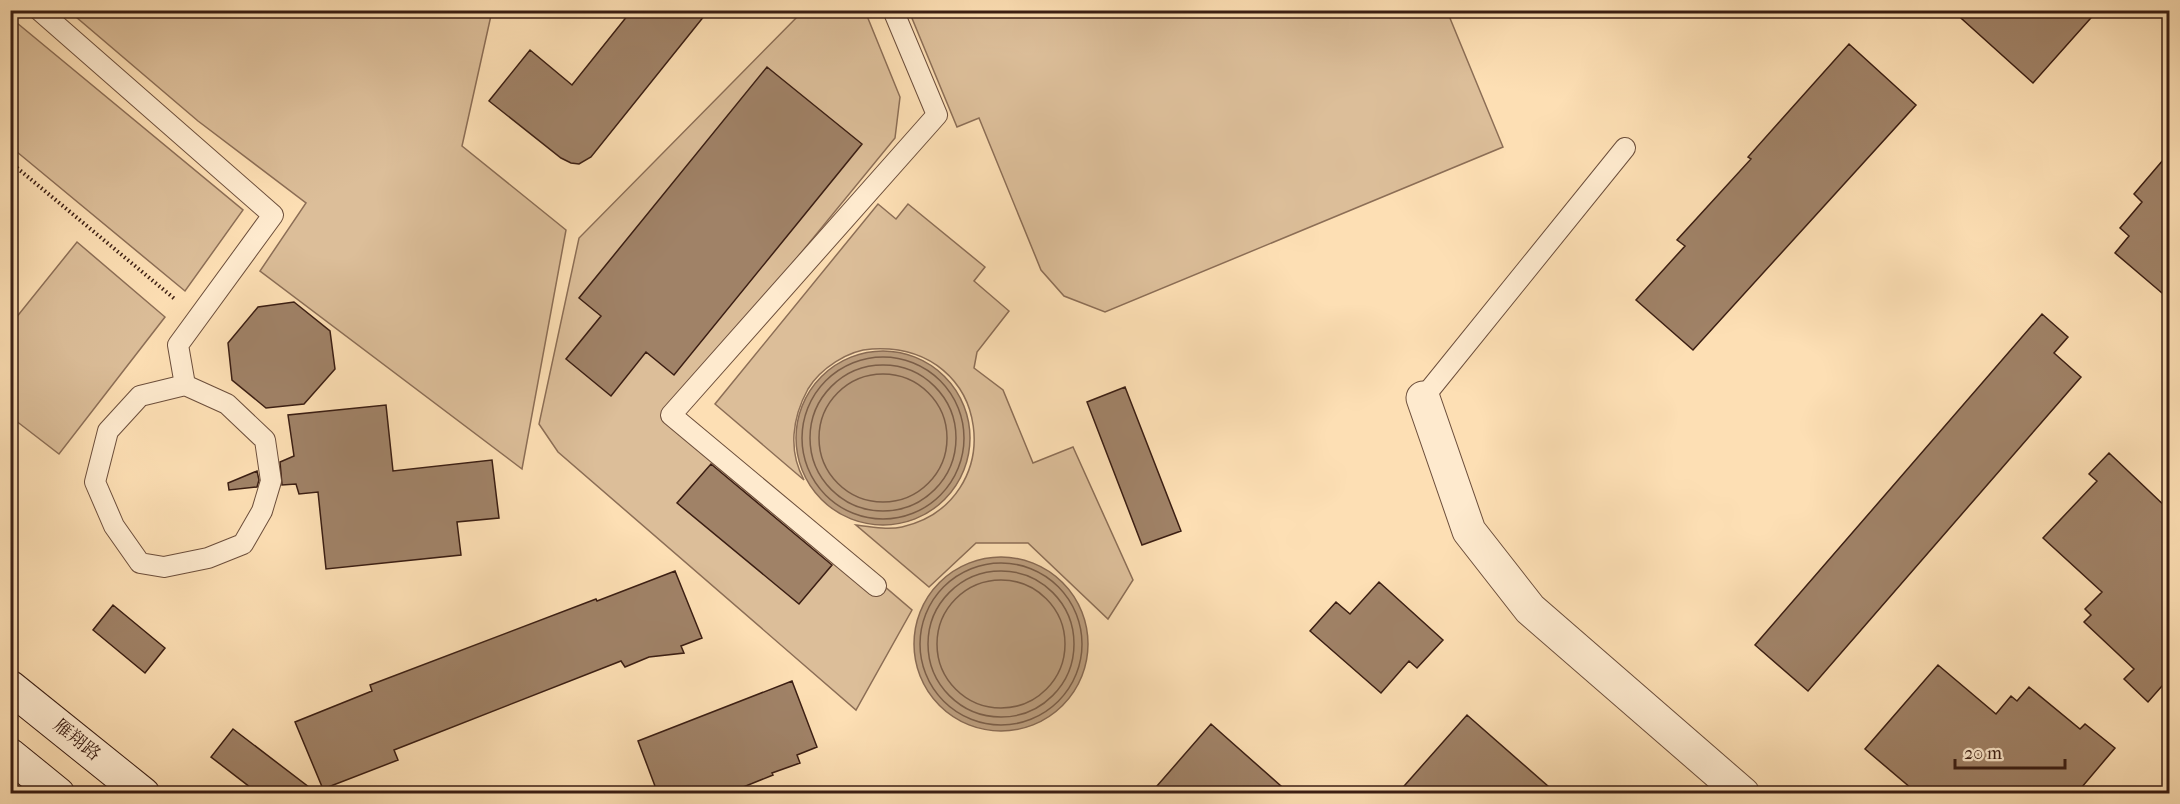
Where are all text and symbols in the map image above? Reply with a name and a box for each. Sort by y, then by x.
street label: 雁翔路 [49,715,105,765]
scale bar [1955,732,2064,770]
text: 20 m [1964,743,2002,764]

